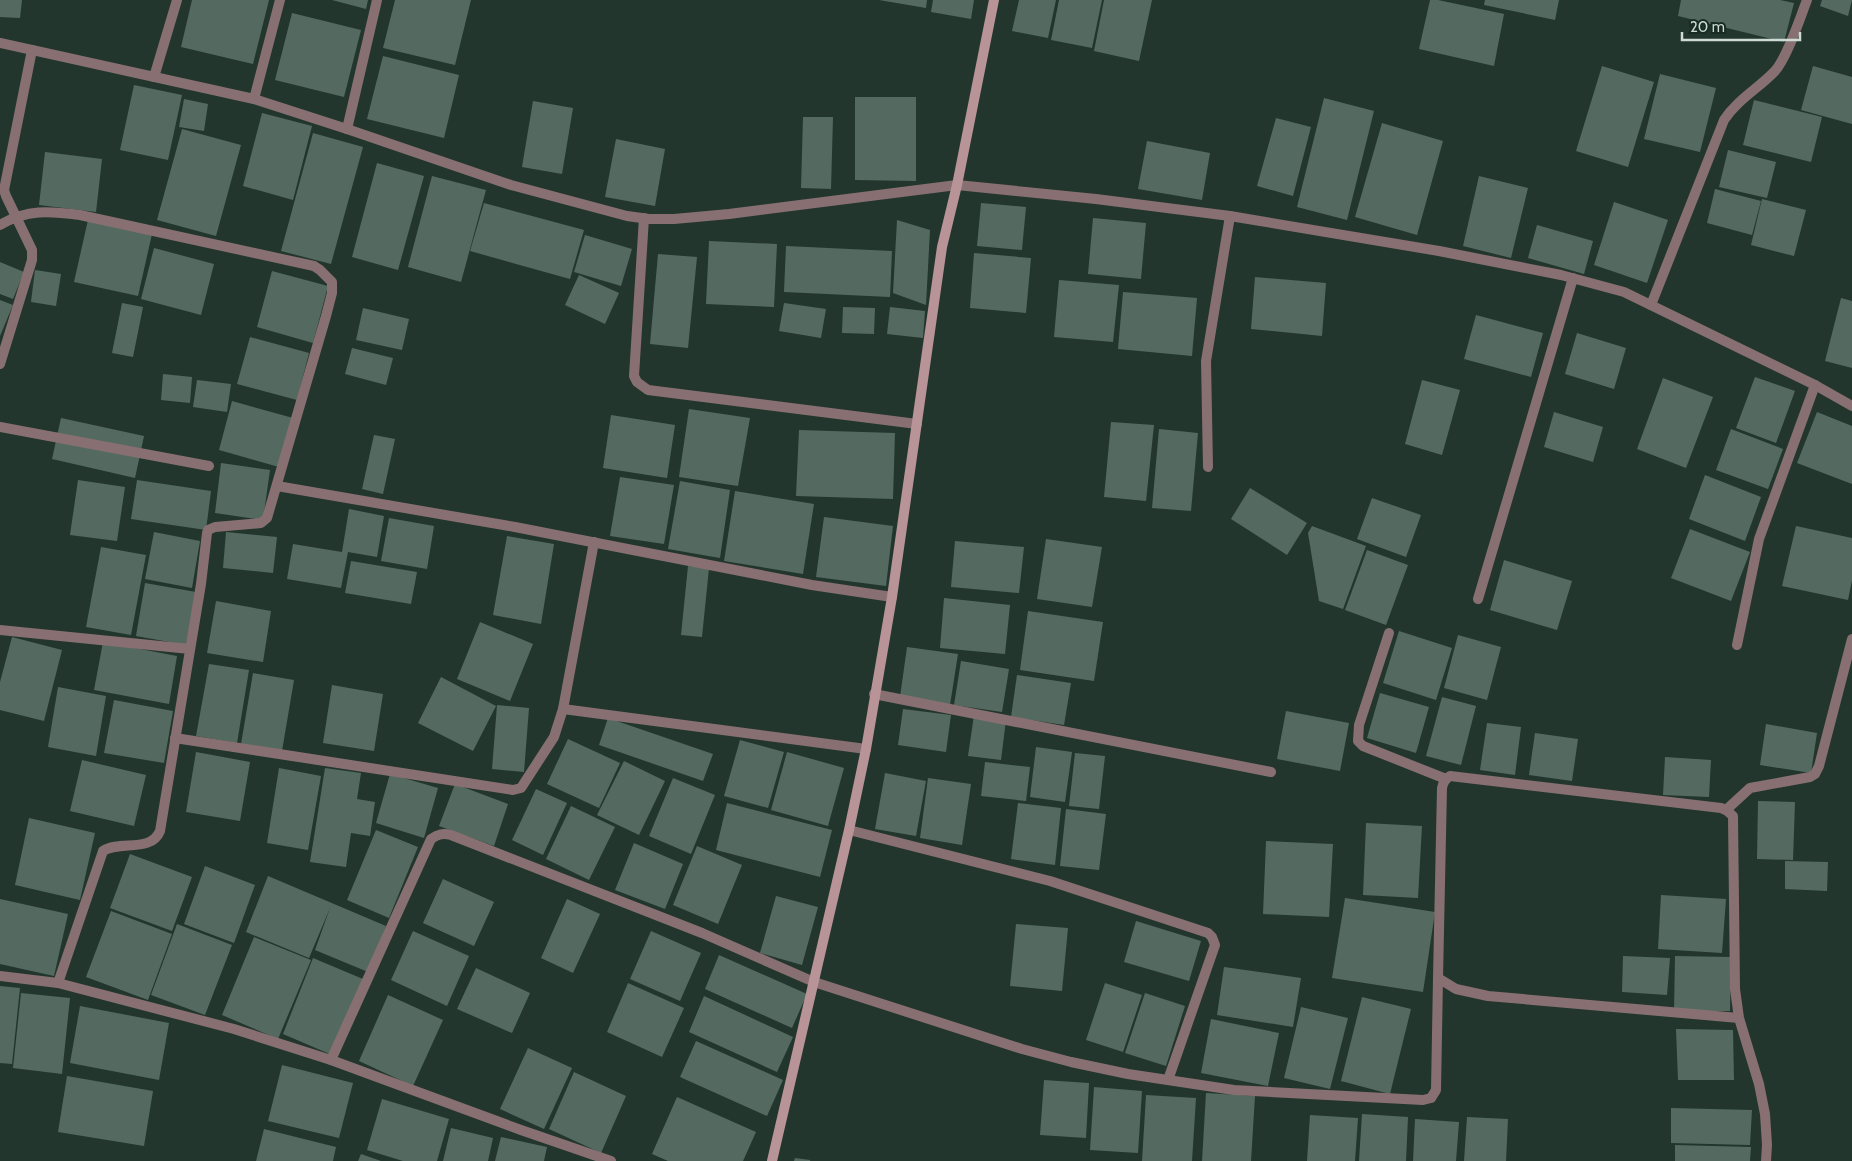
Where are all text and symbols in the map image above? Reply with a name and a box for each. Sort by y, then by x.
scale bar [1682,10,1800,42]
text: 20 m [1690,18,1725,36]

